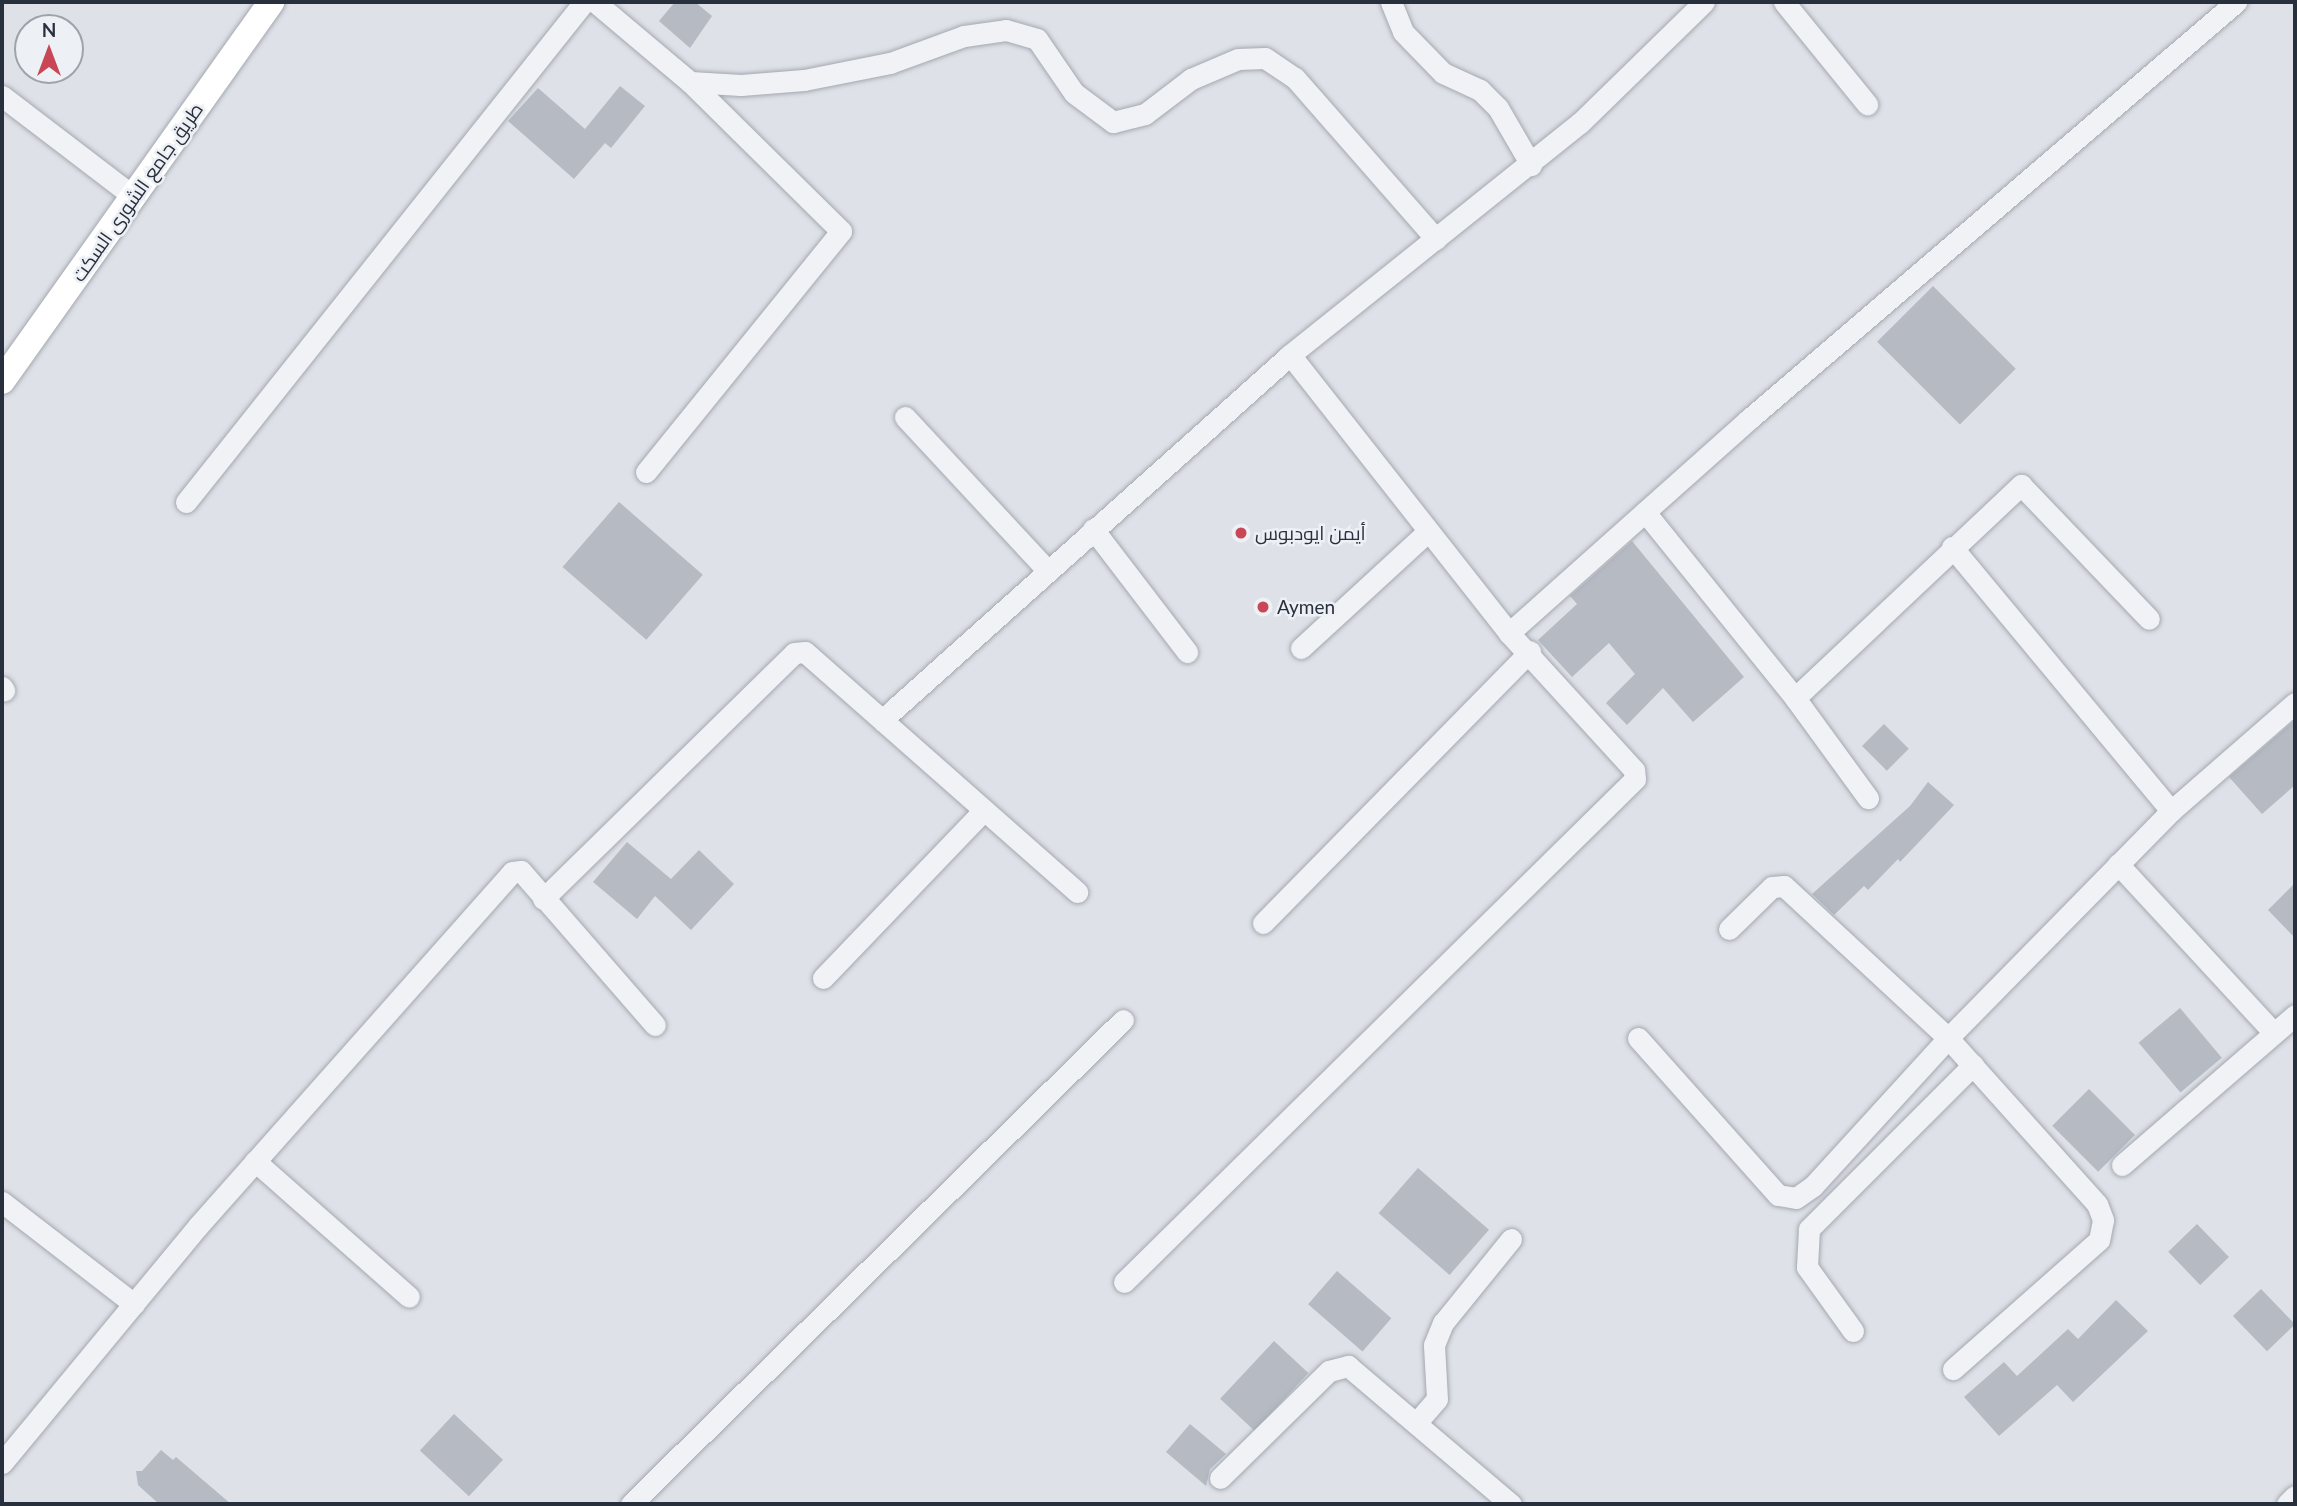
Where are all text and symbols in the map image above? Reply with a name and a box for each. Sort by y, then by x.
north arrow [14,14,84,84]
text: N [42,18,56,41]
street label: طريق جامع الشورى السكت [67,98,207,286]
place label: أيمن ايودبوس [1255,522,1366,544]
marker: أيمن ايودبوس [1233,525,1249,541]
place label: Aymen [1277,596,1335,618]
marker: Aymen [1255,599,1271,615]

